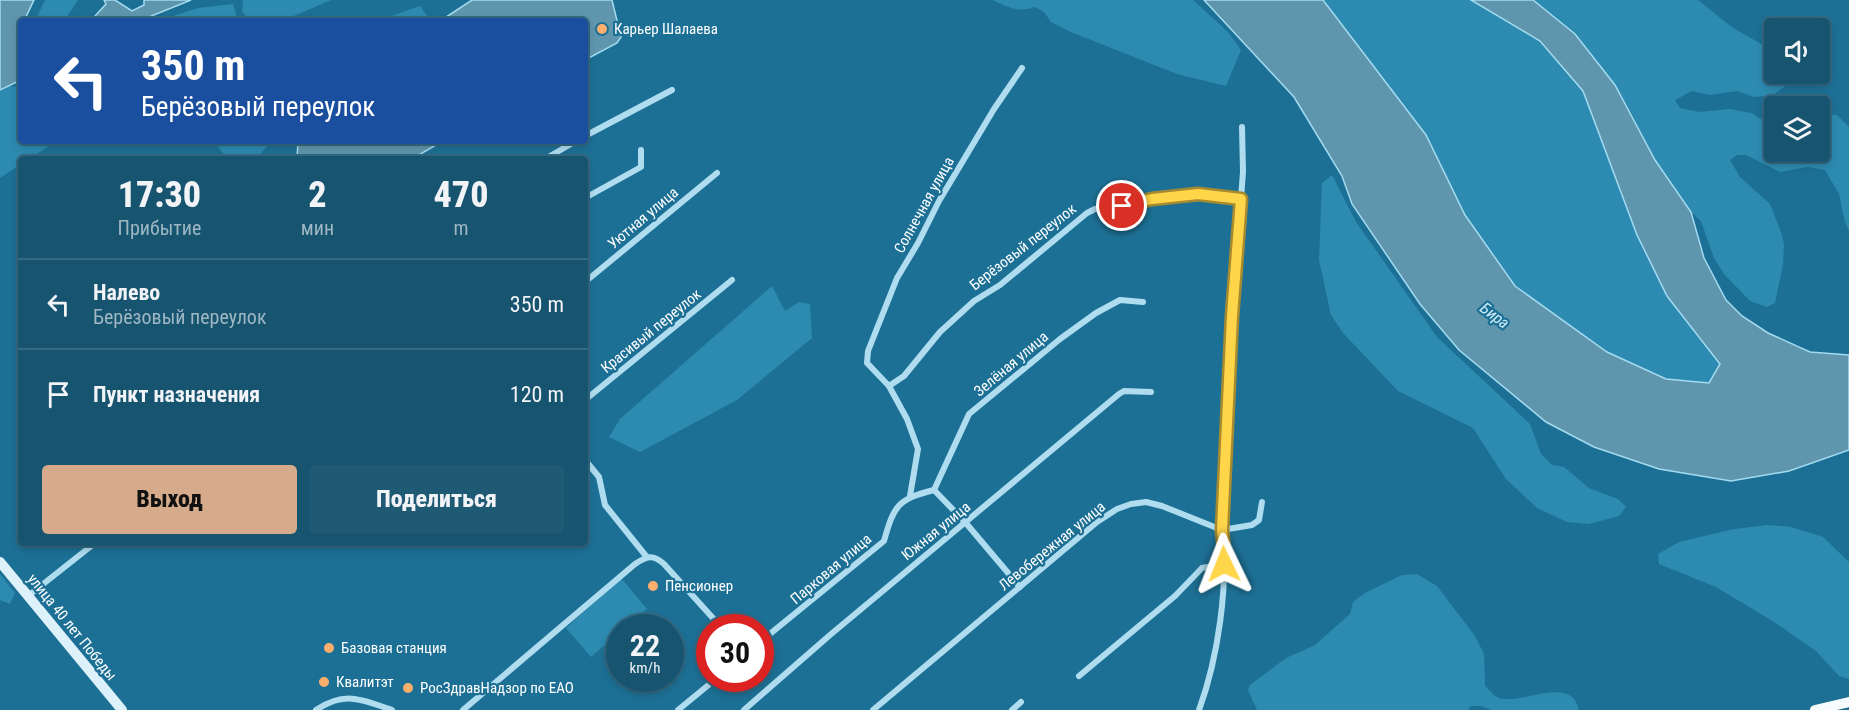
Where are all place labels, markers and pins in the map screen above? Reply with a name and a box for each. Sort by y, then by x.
place label: Карьер Шалаева [614,20,718,38]
marker: Карьер Шалаева [595,22,609,36]
pin [1096,180,1147,231]
place label: Пенсионер [665,577,733,595]
marker: Пенсионер [646,579,660,593]
place label: Базовая станция [341,639,447,657]
marker: Базовая станция [322,641,336,655]
place label: Квалитэт [336,673,394,691]
marker: Квалитэт [317,675,331,689]
place label: РосЗдравНадзор по ЕАО [420,679,574,697]
marker: РосЗдравНадзор по ЕАО [401,681,415,695]

